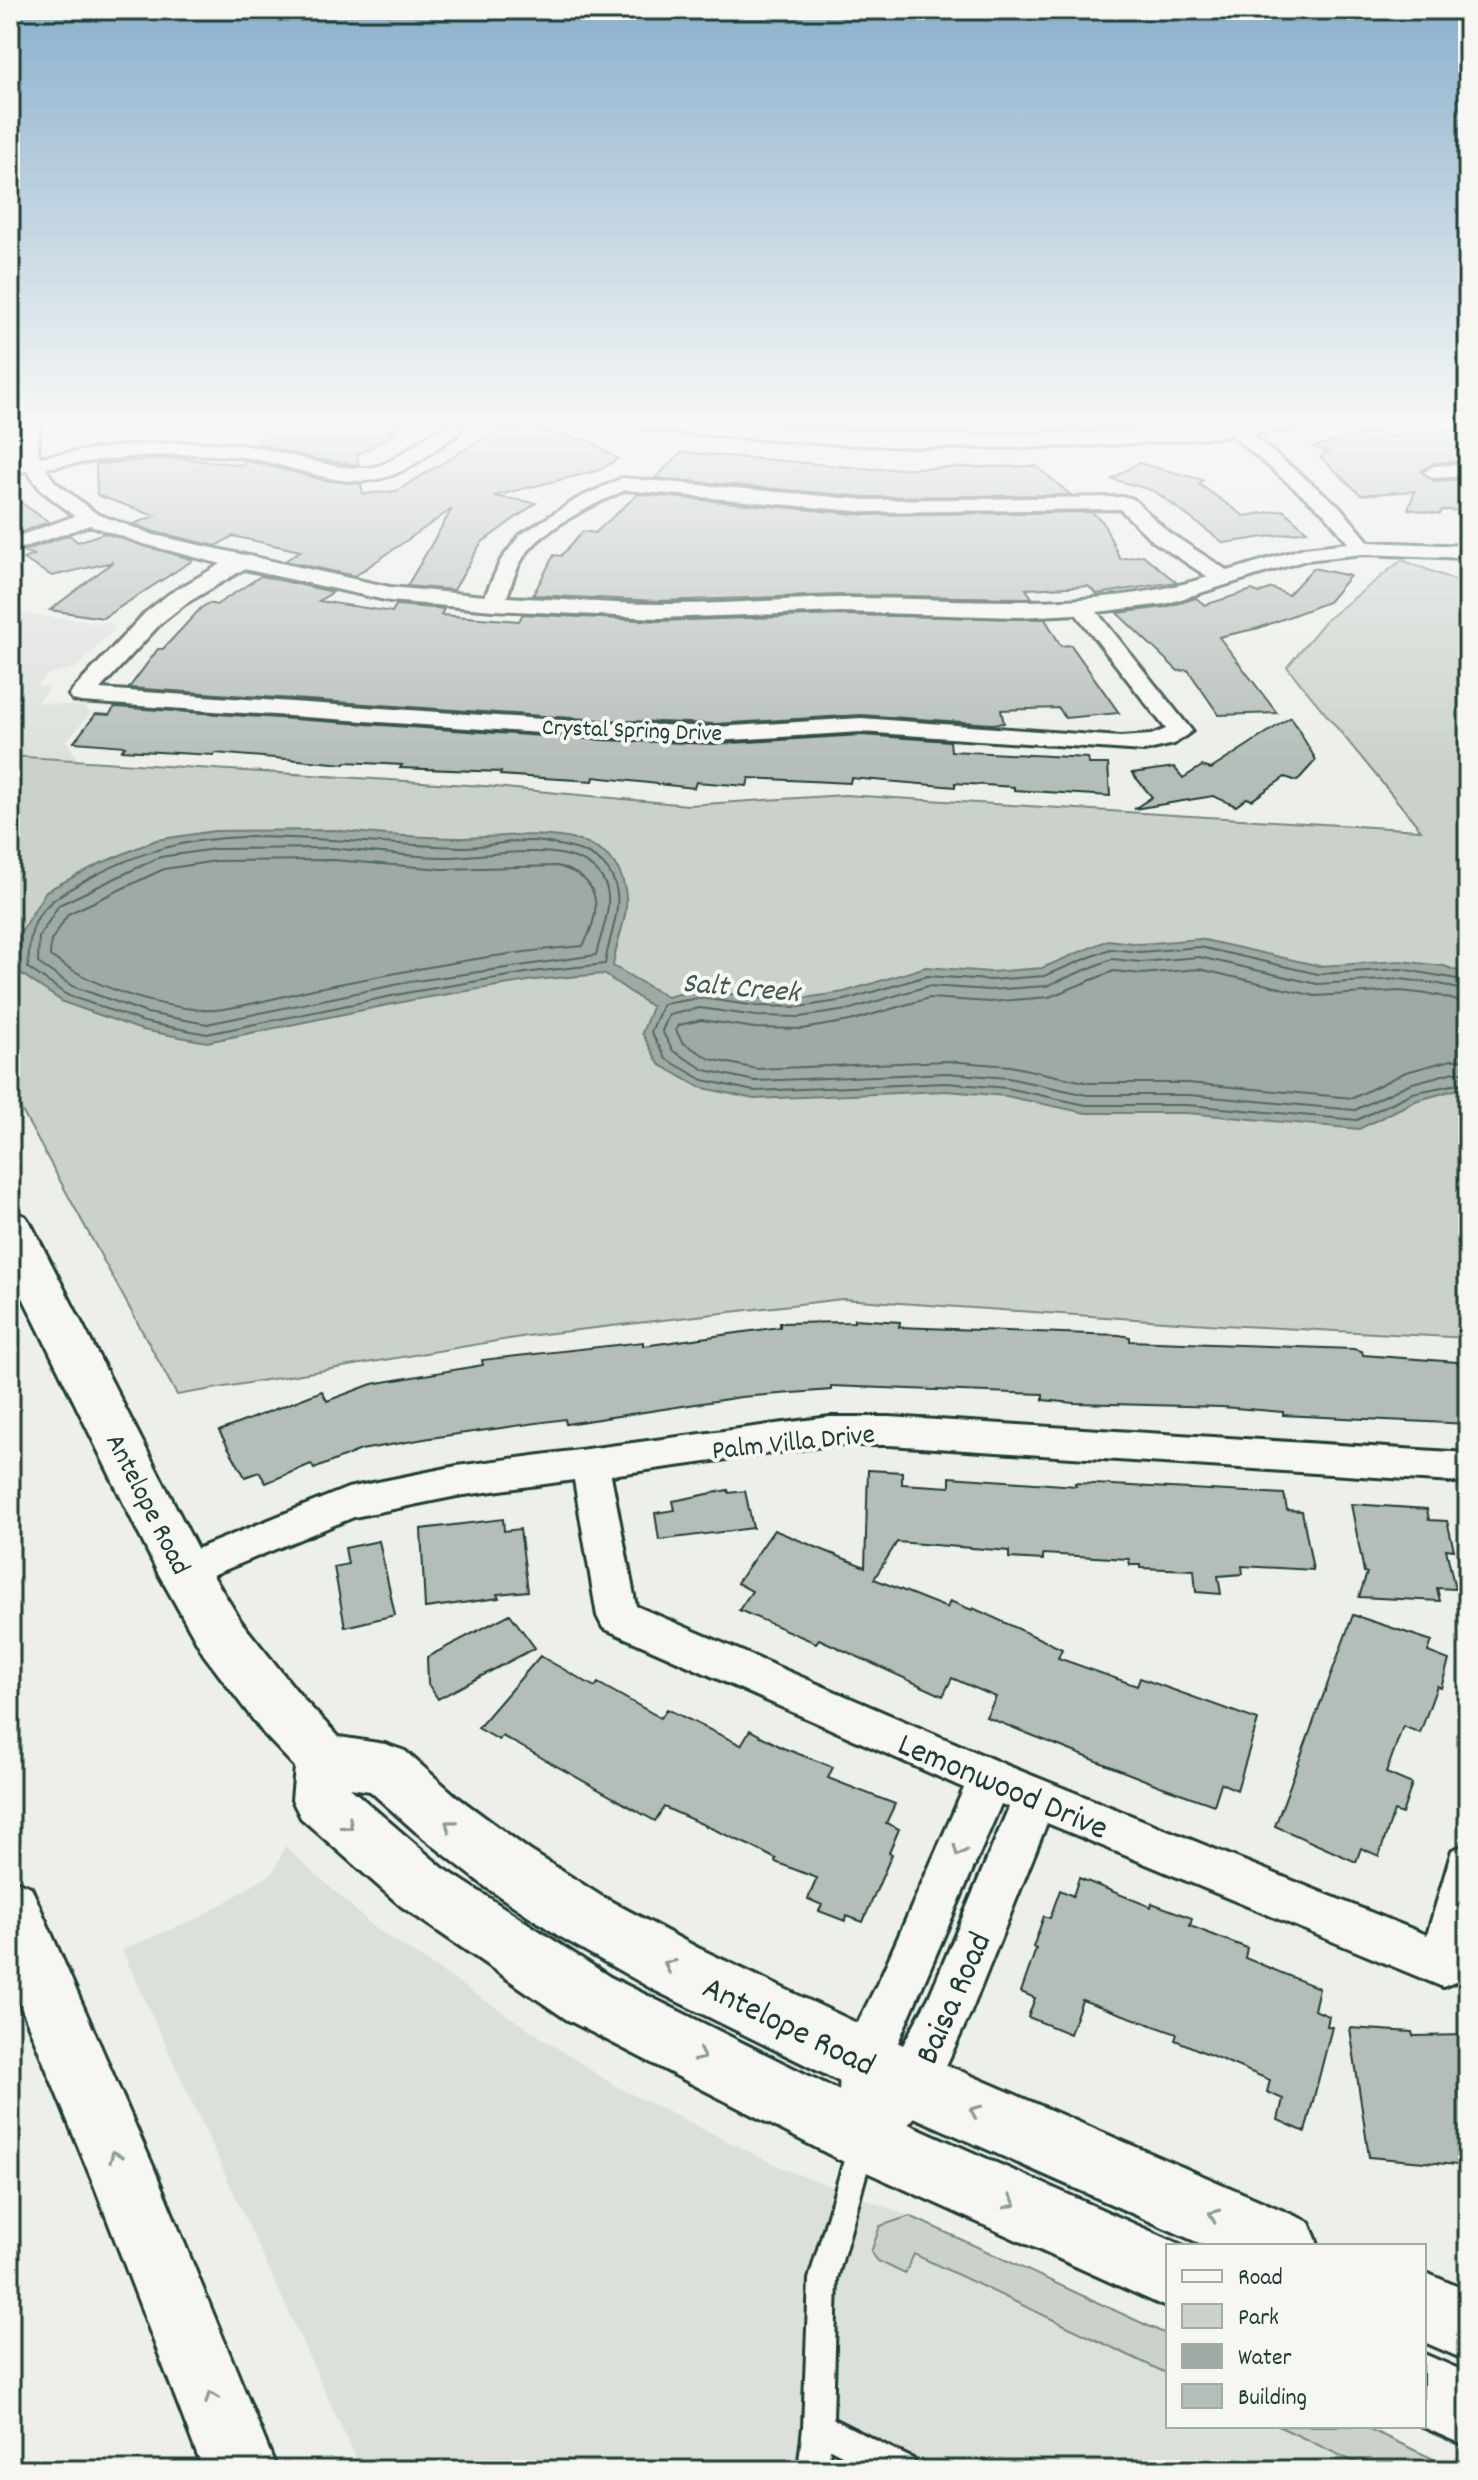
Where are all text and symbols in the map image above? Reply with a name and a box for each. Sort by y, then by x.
street label: Crystal Spring Drive [541,712,723,752]
water label: Salt Creek [680,964,803,1017]
street label: Palm Villa Drive [710,1417,877,1473]
street label: Antelope Road [93,1428,198,1583]
street label: Lemonwood Drive [889,1723,1115,1855]
one-way arrow [338,1815,353,1829]
one-way arrow [444,1820,459,1834]
one-way arrow [952,1843,968,1857]
street label: Baisa Road [905,1925,1007,2073]
one-way arrow [663,1959,677,1974]
street label: Antelope Road [693,1966,882,2092]
one-way arrow [691,2046,706,2062]
one-way arrow [969,2104,984,2120]
one-way arrow [108,2150,124,2164]
one-way arrow [1003,2193,1017,2209]
one-way arrow [1207,2208,1222,2224]
legend [1166,2244,1426,2428]
text: Road [1238,2262,1283,2296]
text: Park [1238,2302,1279,2336]
text: Water [1238,2342,1291,2376]
text: Building [1238,2382,1307,2416]
one-way arrow [204,2391,221,2405]

